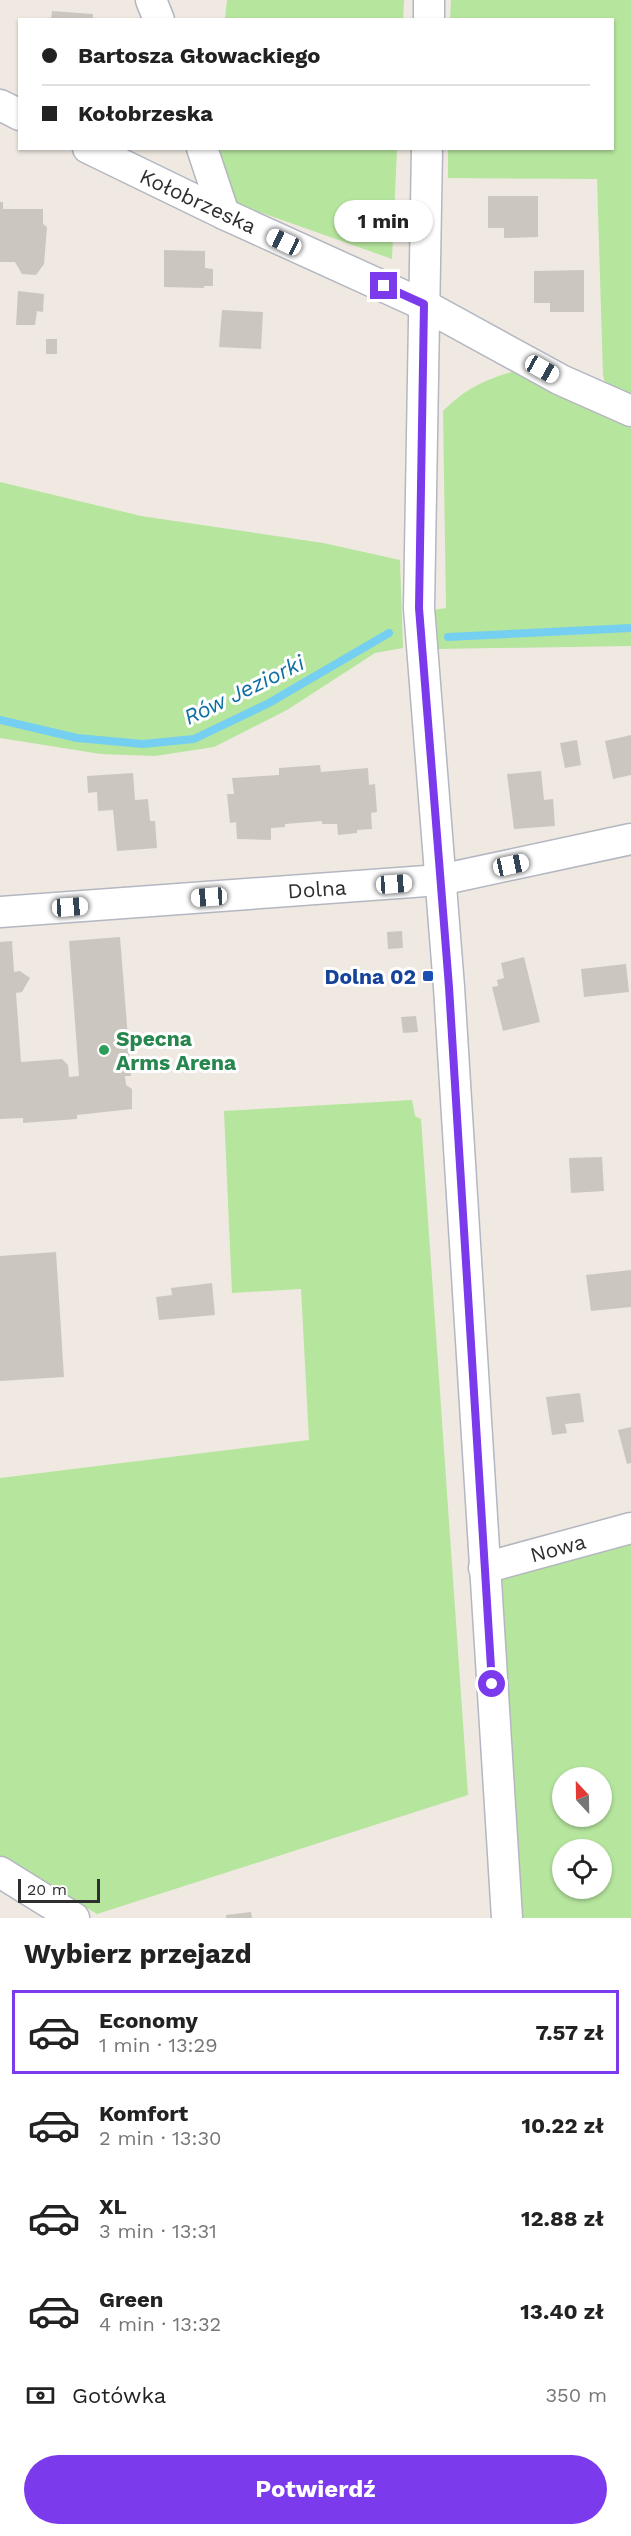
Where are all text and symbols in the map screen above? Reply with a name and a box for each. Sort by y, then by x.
text: Bartosza Głowackiego [78,43,321,68]
text: Kołobrzeska [78,101,213,126]
street label: Kołobrzeska [136,163,260,239]
callout: 1 min [334,199,434,241]
text: 1 min [358,209,409,233]
car [264,226,304,258]
route end [370,272,397,299]
car [522,352,562,386]
water label: Rów Jeziorki [180,650,309,730]
car [492,852,530,878]
street label: Dolna [287,874,347,904]
car [375,874,413,894]
car [190,887,228,907]
car [51,897,89,917]
place label: Dolna 02 [324,964,416,989]
marker: Dolna 02 [421,969,435,983]
place label: Specna Arms Arena [116,1026,237,1075]
marker: Specna Arms Arena [97,1043,111,1057]
street label: Nowa [527,1529,589,1567]
route start [478,1670,505,1697]
north arrow [552,1767,612,1827]
map controls [552,1767,612,1899]
button: locate [552,1839,612,1899]
scale bar [18,1876,100,1904]
text: 20 m [27,1880,67,1899]
text: Wybierz przejazd [24,1938,252,1970]
icon: car [27,2005,81,2059]
text: Economy [99,2008,198,2033]
text: 7.57 zł [535,2020,604,2045]
text: 1 min · 13:29 [99,2033,218,2057]
icon: car [27,2098,81,2152]
text: Komfort [99,2101,188,2126]
text: 10.22 zł [522,2113,604,2138]
text: 2 min · 13:30 [99,2126,221,2150]
icon: car [27,2191,81,2245]
text: XL [99,2194,127,2219]
text: 12.88 zł [521,2206,604,2231]
text: 3 min · 13:31 [99,2219,217,2243]
icon: car [27,2284,81,2338]
text: Green [99,2287,163,2312]
text: 13.40 zł [520,2299,604,2324]
text: 4 min · 13:32 [99,2312,221,2336]
icon: cash [24,2379,57,2412]
text: Gotówka [72,2383,166,2408]
text: 350 m [545,2383,607,2407]
button: Potwierdź [24,2455,607,2524]

